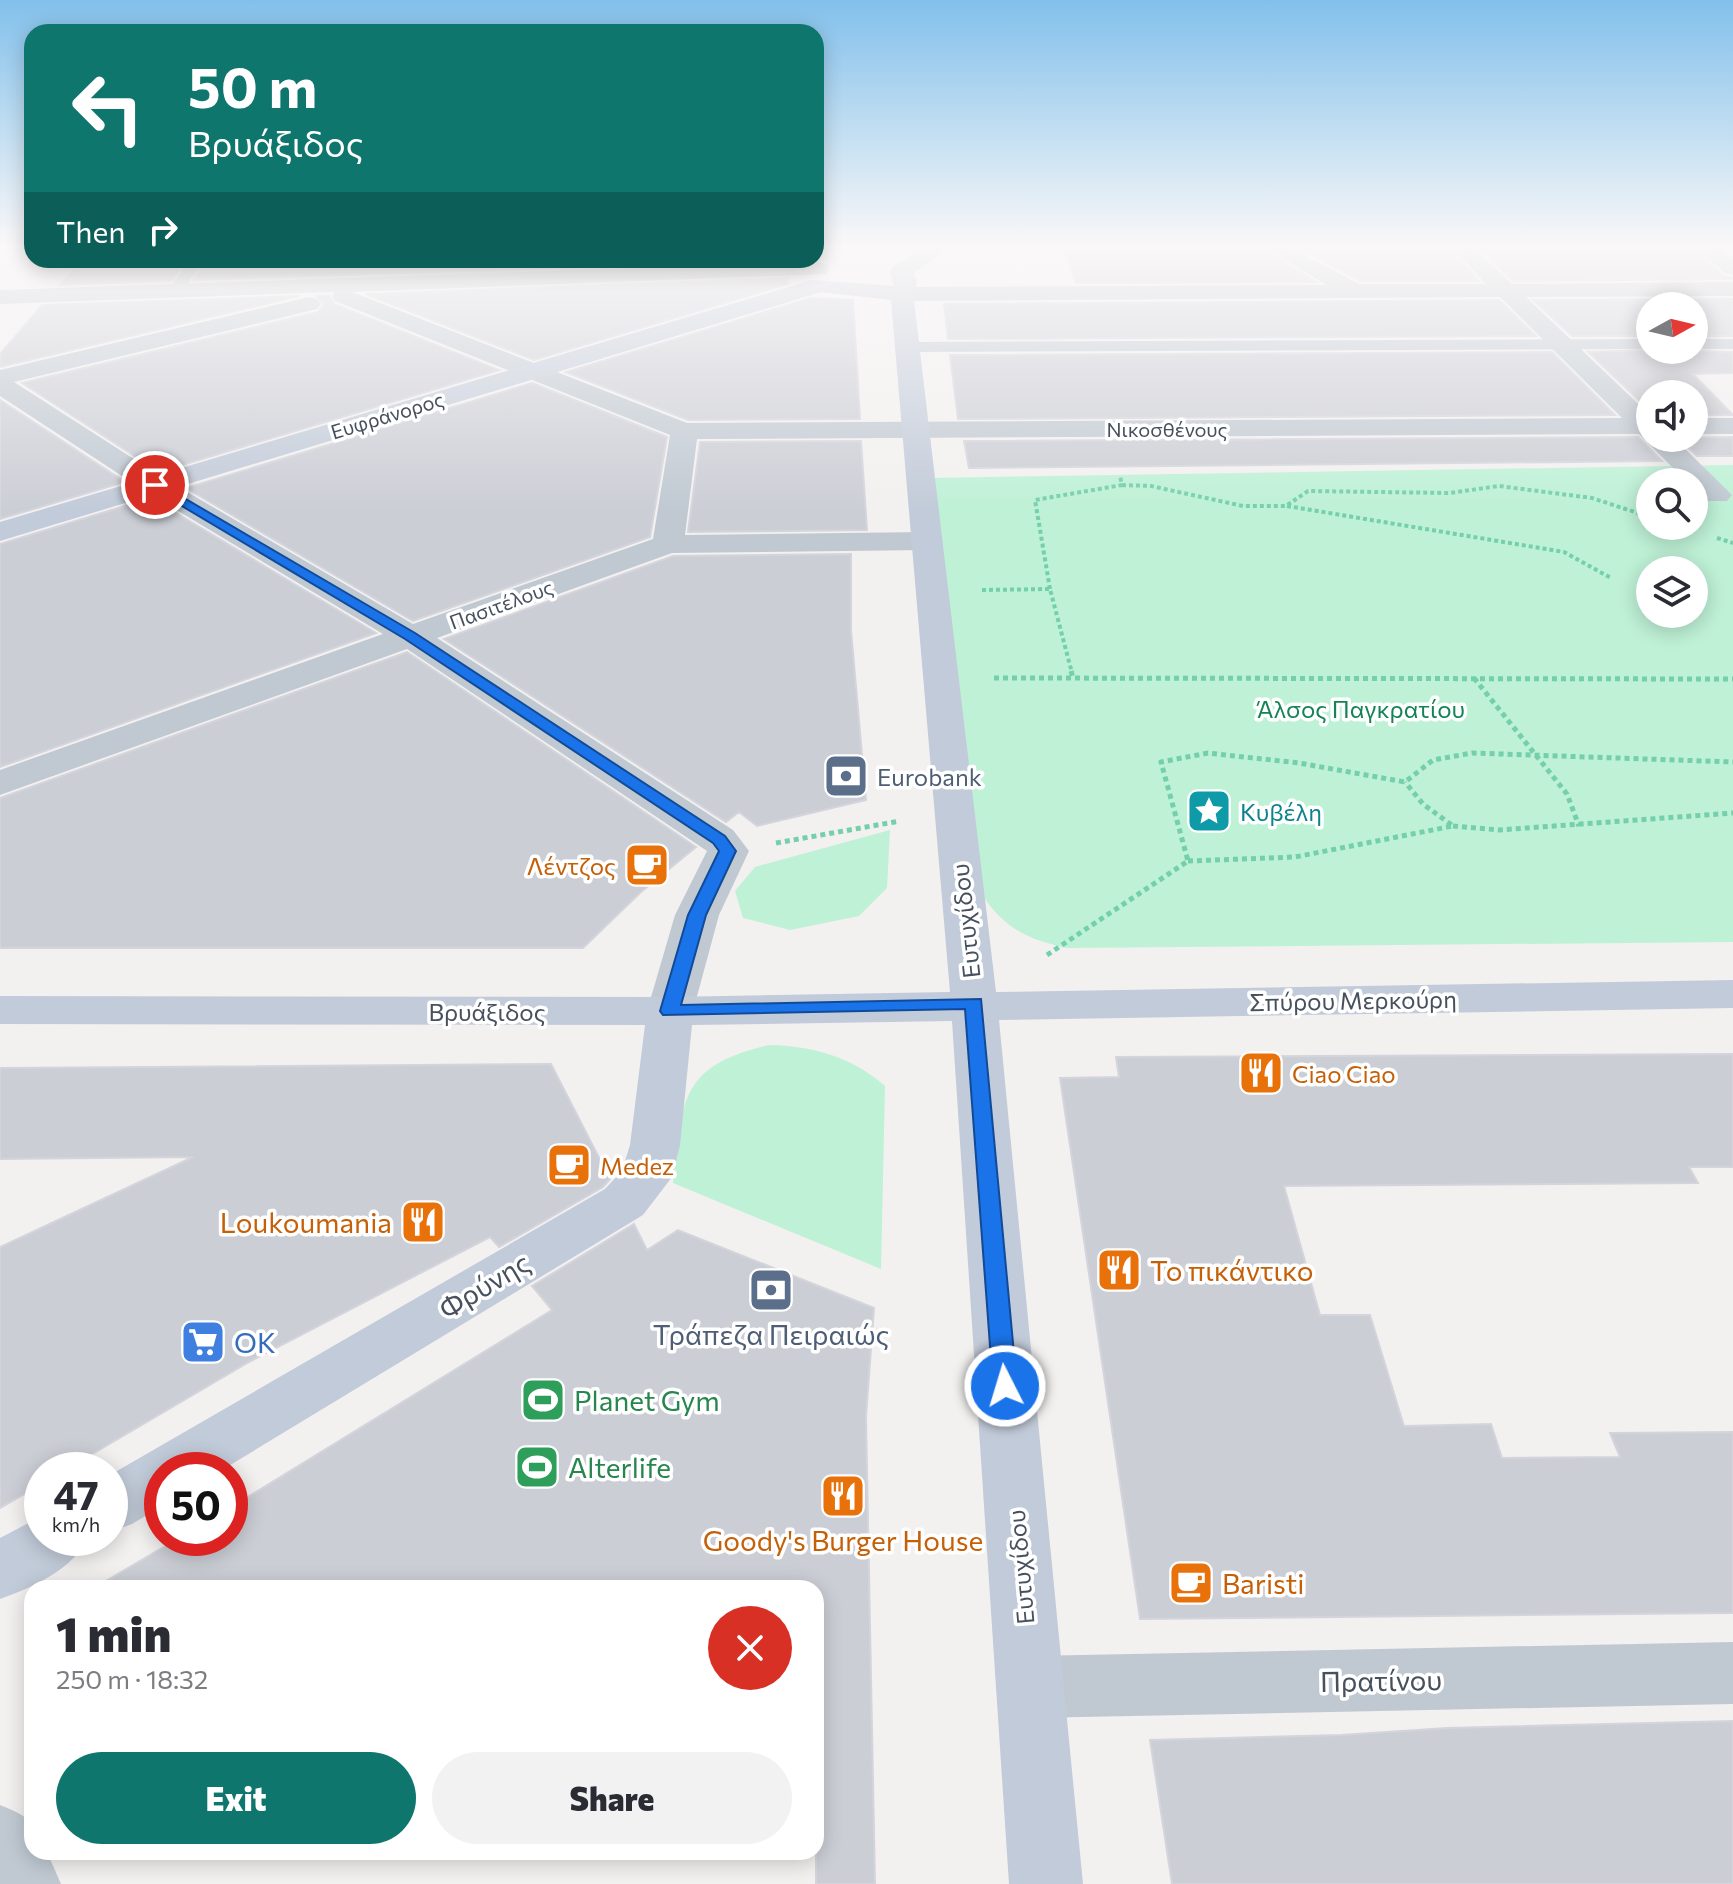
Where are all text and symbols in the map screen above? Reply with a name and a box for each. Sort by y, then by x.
text: 50 m [188,51,317,120]
icon: left [56,56,160,160]
text: Βρυάξιδος [188,120,364,164]
icon: right [141,208,185,252]
text: Then [56,212,125,249]
north arrow [1636,292,1708,364]
map controls [1636,292,1708,628]
button: sound [1636,380,1708,452]
street label: Ευφράνορος [328,386,446,444]
street label: Νικοσθένους [1107,417,1227,441]
pin [121,451,189,519]
icon: arrive [133,463,177,507]
button: search [1636,468,1708,540]
button: layers [1636,556,1708,628]
street label: Πασιτέλους [446,574,556,634]
park label: Άλσος Παγκρατίου [1256,694,1465,723]
bank icon: Eurobank [822,752,870,800]
place label: Eurobank [877,762,982,791]
place icon: Κυβέλη [1185,787,1233,835]
place label: Κυβέλη [1240,797,1322,826]
cafe icon: Λέντζος [623,841,671,889]
place label: Λέντζος [527,851,616,880]
street label: Ευτυχίδου [945,862,985,980]
street label: Σπύρου Μερκούρη [1249,984,1457,1016]
street label: Βρυάξιδος [428,997,546,1026]
restaurant icon: Ciao Ciao [1237,1049,1285,1097]
place label: Ciao Ciao [1292,1059,1396,1088]
cafe icon: Medez [545,1141,593,1189]
place label: Medez [600,1151,674,1180]
restaurant icon: Loukoumania [399,1198,447,1246]
place label: Loukoumania [220,1205,392,1239]
street label: Φρύνης [432,1245,536,1325]
restaurant icon: Το πικάντικο [1095,1246,1143,1294]
place label: Το πικάντικο [1150,1253,1313,1287]
bank icon: Τράπεζα Πειραιώς [747,1266,795,1314]
place label: Τράπεζα Πειραιώς [653,1317,889,1351]
supermarket icon: OK [179,1318,227,1366]
place label: OK [234,1325,276,1359]
position arrow [963,1344,1047,1428]
sports icon: Planet Gym [519,1376,567,1424]
place label: Planet Gym [574,1383,720,1417]
sports icon: Alterlife [513,1443,561,1491]
place label: Alterlife [568,1450,671,1484]
speed limit sign: 50 [144,1452,248,1556]
text: 47 [53,1469,99,1518]
restaurant icon: Goody's Burger House [819,1472,867,1520]
street label: Ευτυχίδου [1001,1509,1039,1625]
text: km/h [52,1512,100,1536]
place label: Goody's Burger House [703,1523,983,1557]
cafe icon: Baristi [1167,1559,1215,1607]
place label: Baristi [1222,1566,1304,1600]
text: 1 min [56,1603,171,1662]
button: close [708,1606,792,1690]
street label: Πρατίνου [1320,1662,1442,1698]
text: 250 m · 18:32 [56,1663,208,1694]
button: Exit [56,1752,416,1844]
button: Share [432,1752,792,1844]

